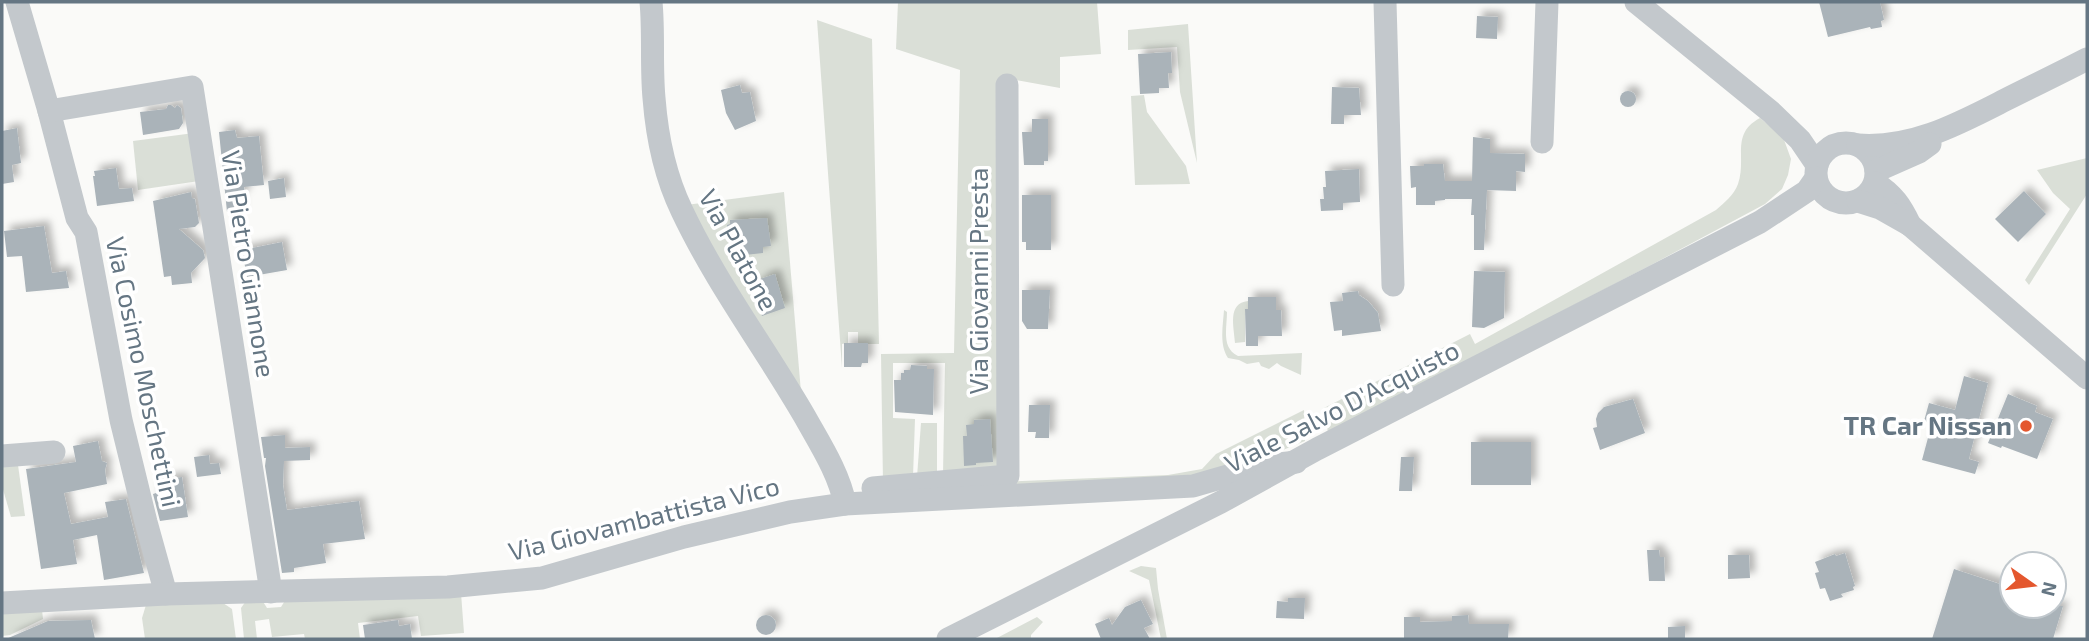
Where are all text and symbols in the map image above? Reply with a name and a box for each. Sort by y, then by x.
street label: Via Pietro Giannone [216,148,283,380]
street label: Via Giovanni Presta [962,168,993,394]
street label: Via Platone [693,183,785,315]
street label: Via Cosimo Moschettini [101,234,188,510]
street label: Viale Salvo D'Acquisto [1219,333,1464,478]
place label: TR Car Nissan [1844,409,2012,440]
marker: TR Car Nissan [2018,418,2034,434]
street label: Via Giovambattista Vico [505,469,782,566]
north arrow [1998,550,2068,620]
text: N [2037,580,2063,599]

